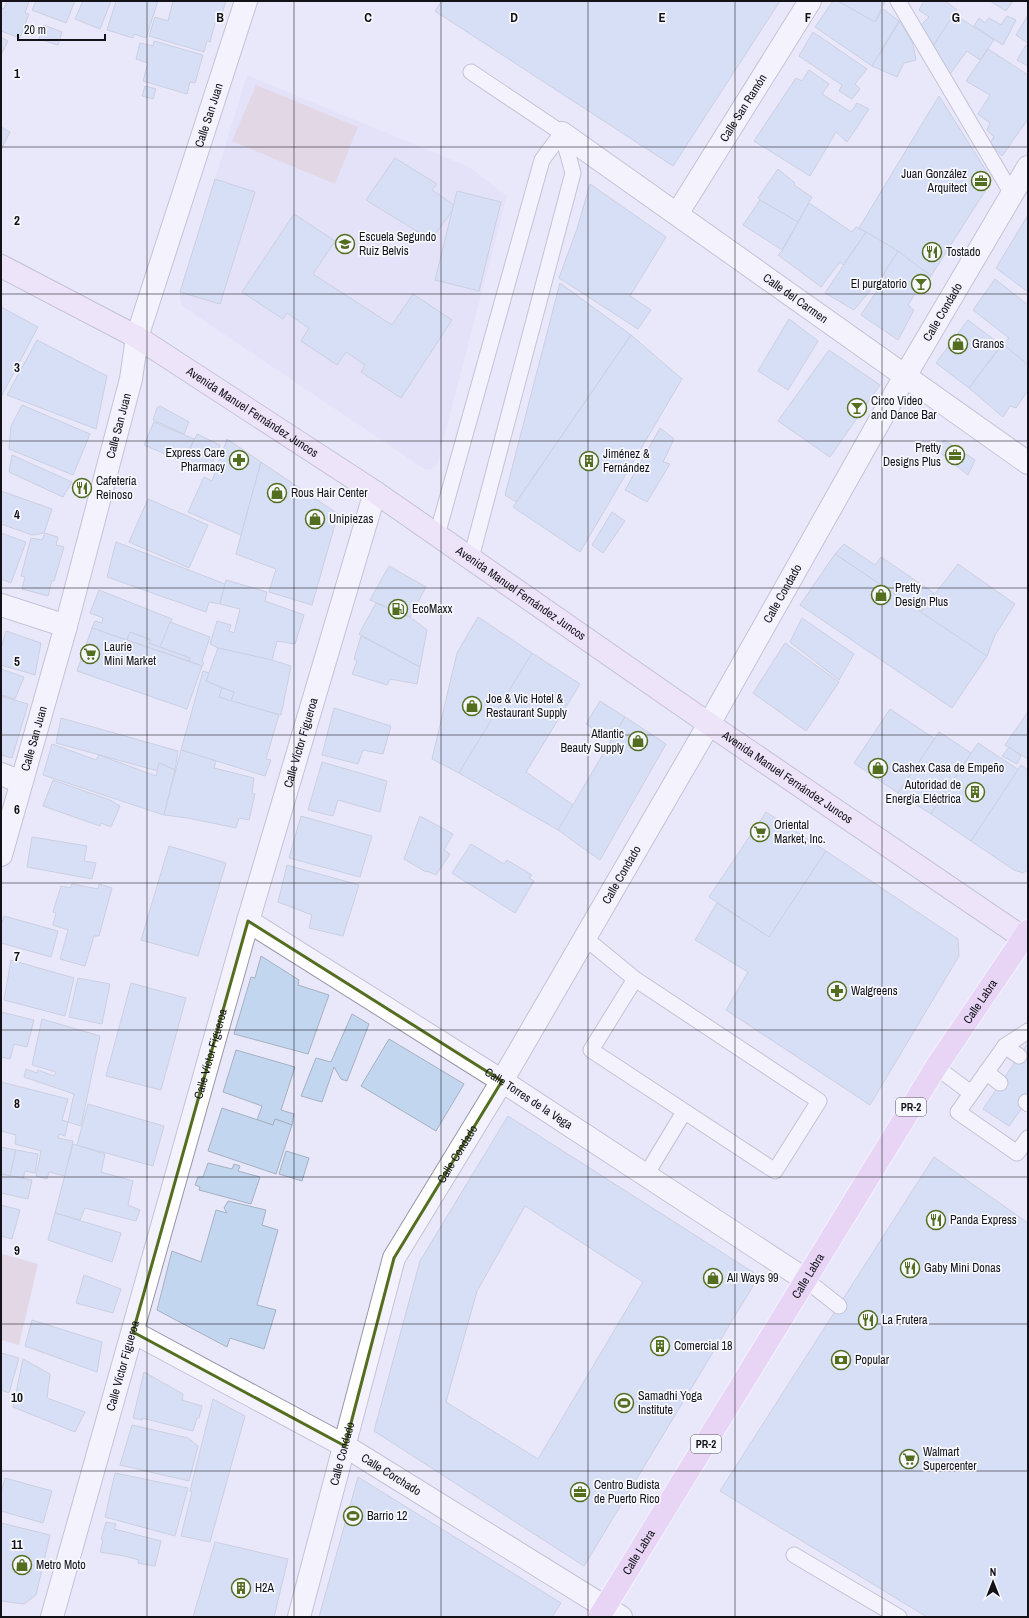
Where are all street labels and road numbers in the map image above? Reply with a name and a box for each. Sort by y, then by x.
street label: Calle San Ramón [716,71,770,145]
street label: Calle San Juan [191,81,227,150]
street label: Calle del Carmen [760,270,831,327]
street label: Calle Condado [919,280,966,344]
street label: Avenida Manuel Fernández Juncos [182,363,321,461]
street label: Calle San Juan [102,391,135,460]
street label: Avenida Manuel Fernández Juncos [452,542,589,644]
street label: Calle Condado [759,561,805,626]
street label: Calle Víctor Figueroa [280,695,322,790]
street label: Calle San Juan [17,704,51,773]
street label: Avenida Manuel Fernández Juncos [718,727,856,827]
street label: Calle Condado [598,843,645,907]
street label: Calle Labra [959,976,1001,1027]
street label: Calle Víctor Figueroa [190,1006,231,1101]
street label: Calle Torres de la Vega [482,1064,576,1133]
road number: PR-2 [896,1098,926,1116]
street label: Calle Condado [434,1122,481,1186]
street label: Calle Labra [788,1250,828,1302]
street label: Calle Víctor Figueroa [102,1318,143,1413]
street label: Calle Condado [326,1420,358,1487]
road number: PR-2 [691,1435,721,1453]
street label: Calle Corchado [358,1450,424,1499]
street label: Calle Labra [619,1526,659,1578]

